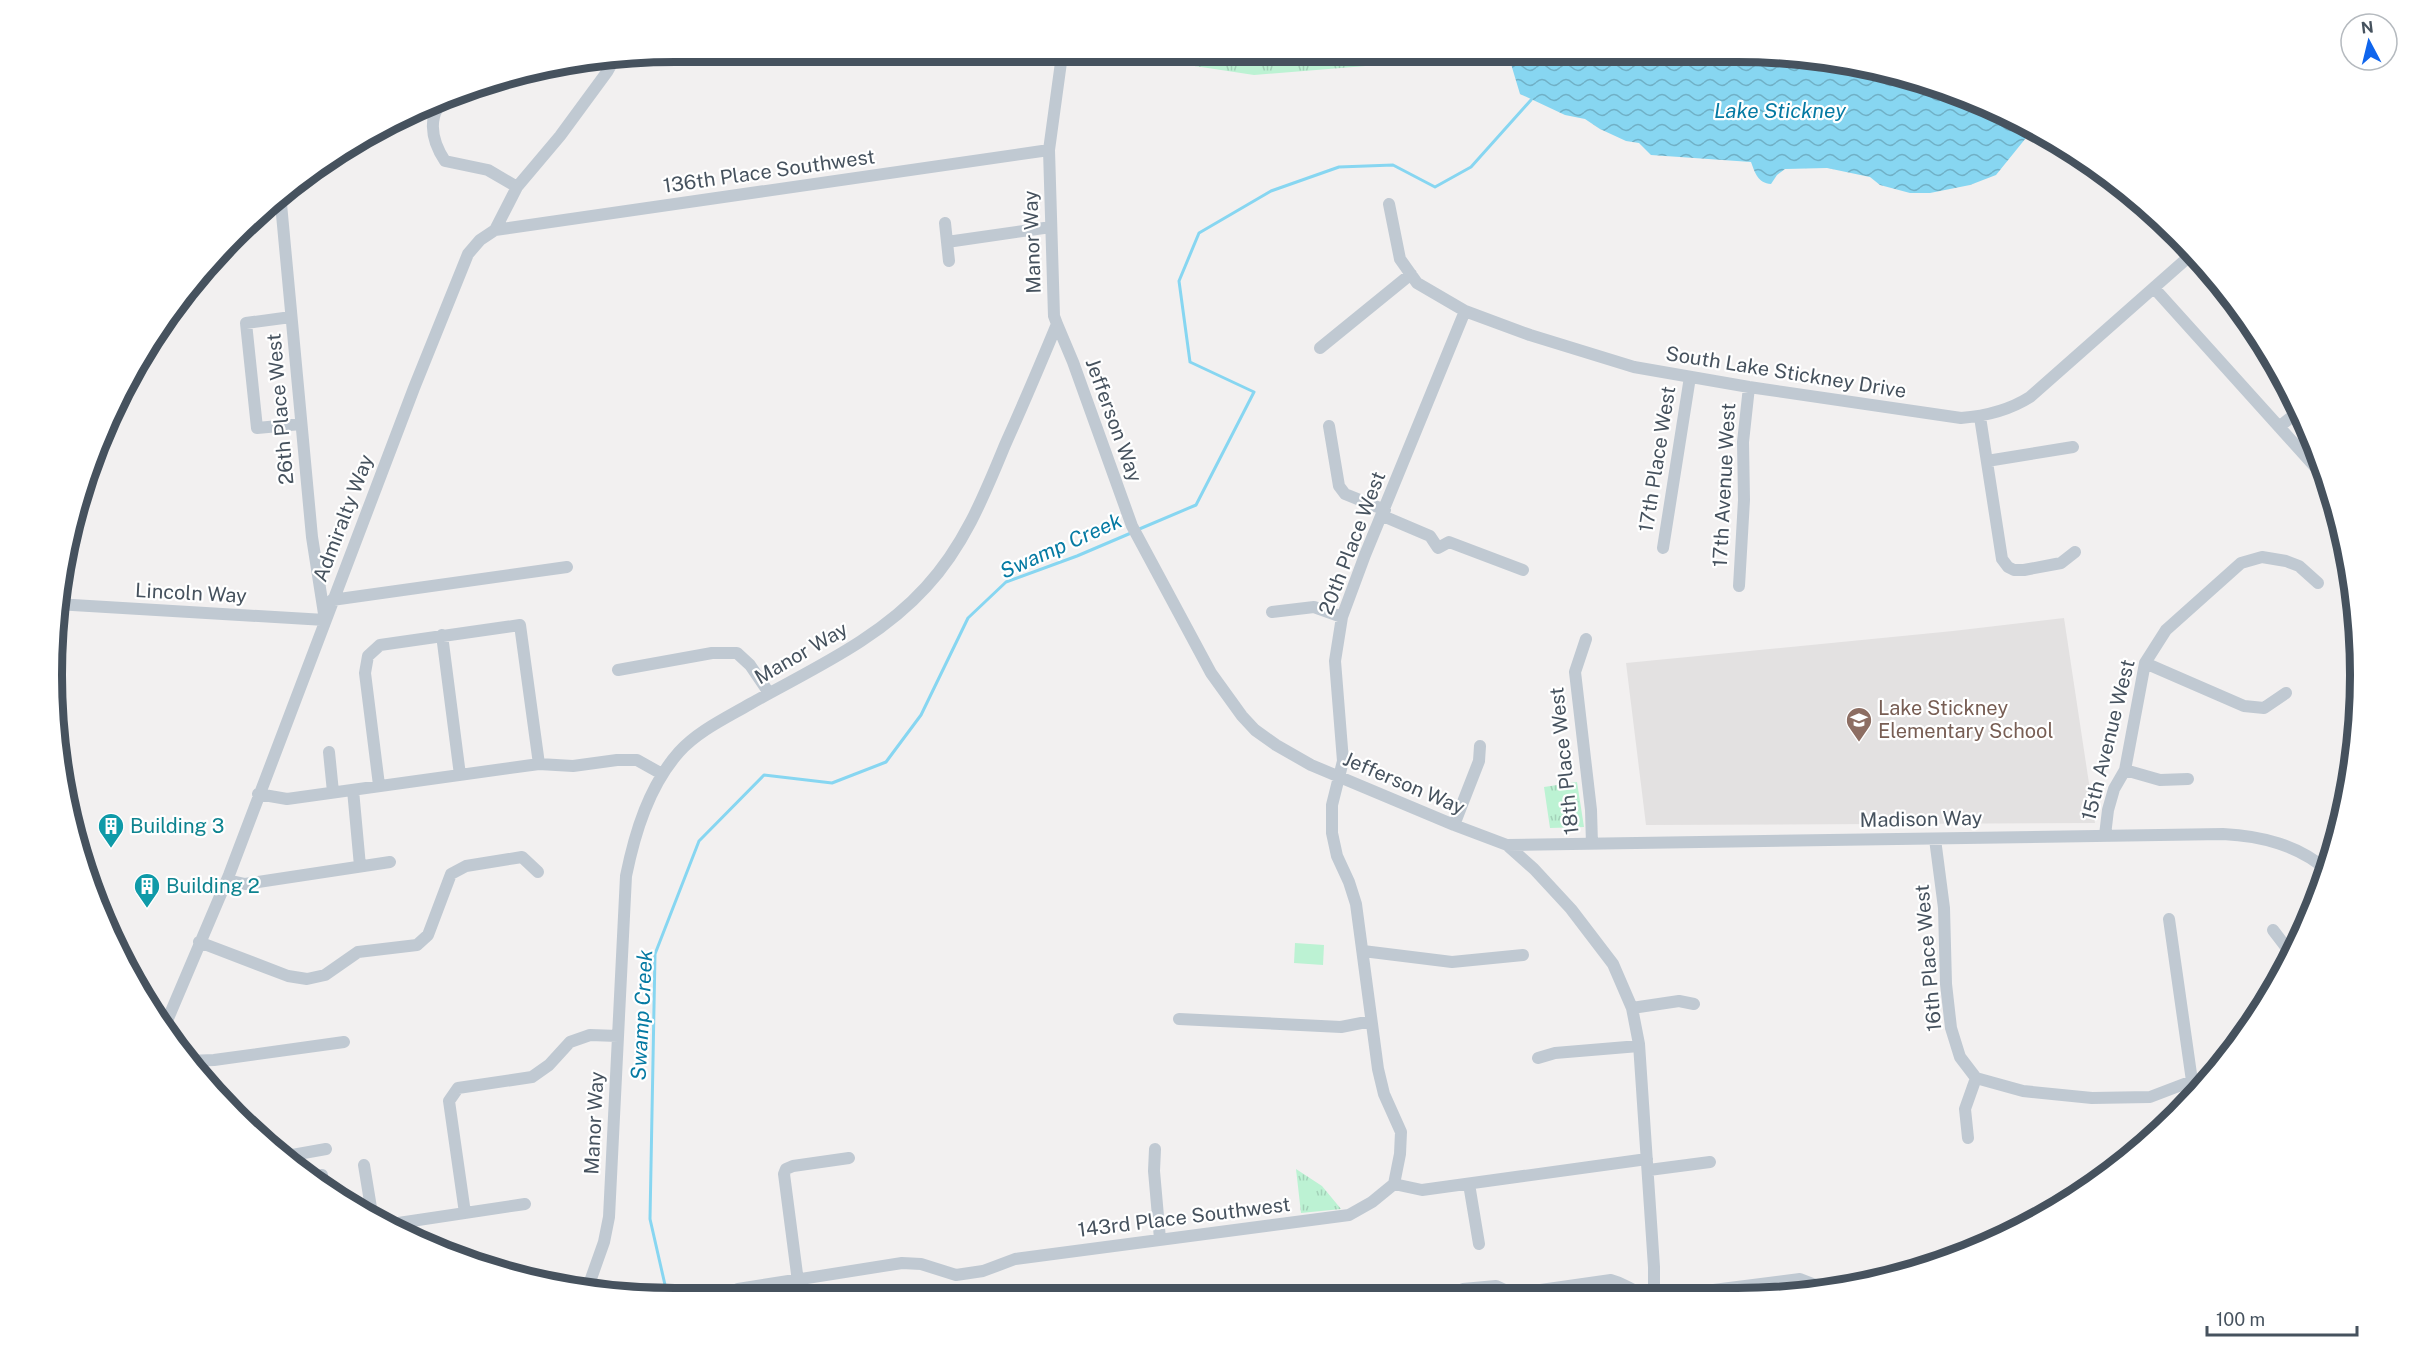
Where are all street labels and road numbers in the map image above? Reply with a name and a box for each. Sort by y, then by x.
street label: 136th Place Southwest [662,144,876,198]
street label: Manor Way [1018,190,1046,294]
street label: 26th Place West [261,332,299,486]
street label: South Lake Stickney Drive [1664,341,1908,403]
street label: Jefferson Way [1080,355,1148,485]
street label: 17th Place West [1634,384,1680,534]
street label: 17th Avenue West [1708,402,1740,568]
street label: Admiralty Way [308,451,378,585]
street label: 20th Place West [1314,468,1390,618]
street label: Lincoln Way [135,578,248,608]
street label: Manor Way [750,617,852,689]
street label: 15th Avenue West [2076,657,2140,823]
street label: 18th Place West [1544,686,1584,836]
street label: Jefferson Way [1339,747,1469,820]
street label: Madison Way [1859,806,1983,832]
street label: 16th Place West [1910,883,1946,1033]
street label: Manor Way [579,1070,609,1175]
street label: 143rd Place Southwest [1076,1192,1292,1242]

